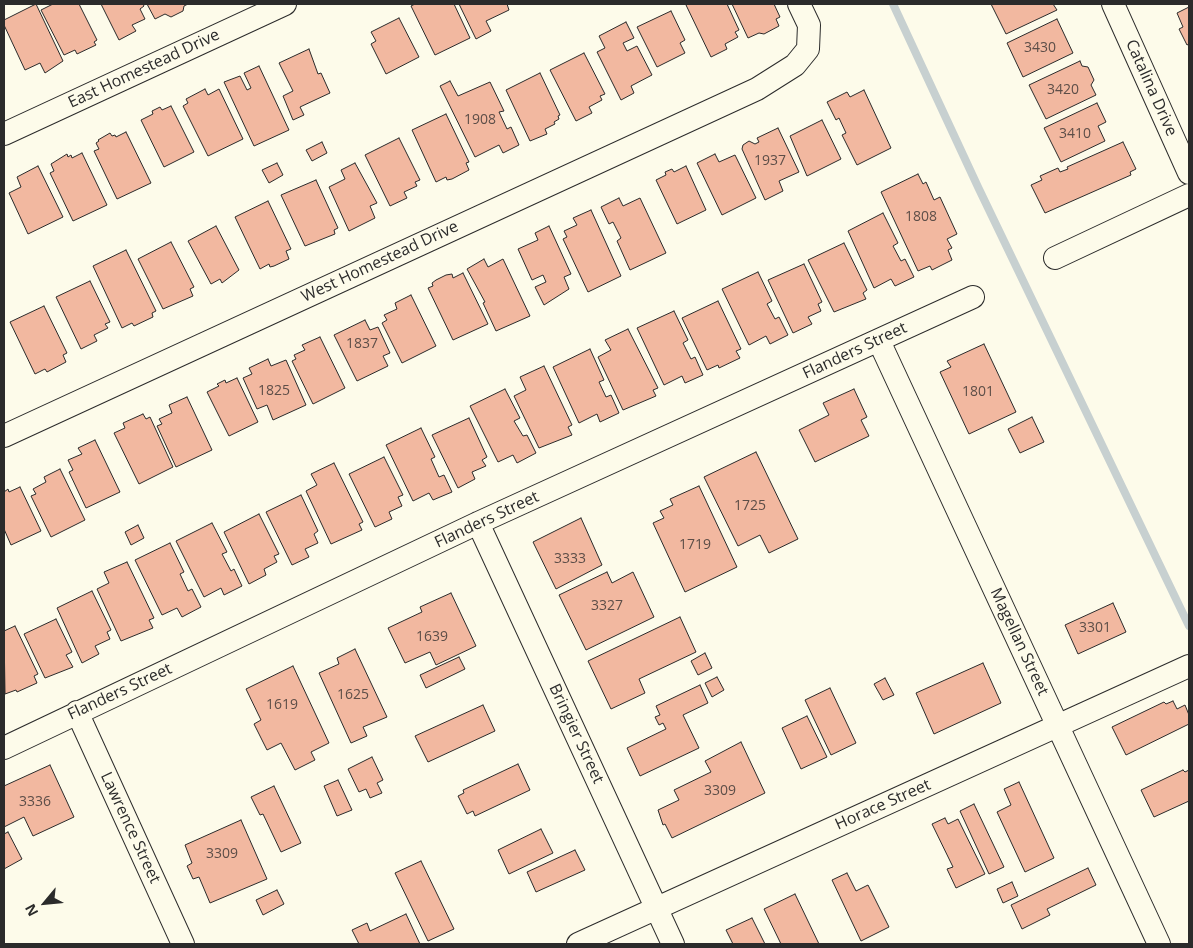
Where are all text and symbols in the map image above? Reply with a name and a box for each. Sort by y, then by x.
street label: East Homestead Drive [65,25,223,113]
street label: Catalina Drive [1121,37,1181,139]
house number: 3430 [1024,40,1056,56]
house number: 3420 [1047,82,1079,98]
house number: 1908 [464,112,496,128]
house number: 3410 [1059,126,1091,142]
house number: 1937 [754,153,786,169]
house number: 1808 [905,209,937,225]
street label: West Homestead Drive [299,217,461,307]
street label: Flanders Street [800,318,910,384]
house number: 1837 [346,336,378,352]
house number: 1825 [258,383,290,399]
house number: 1801 [962,384,994,400]
street label: Flanders Street [432,487,542,553]
house number: 1725 [734,498,766,514]
house number: 1719 [679,537,711,553]
house number: 3333 [554,551,586,567]
street label: Magellan Street [986,585,1052,699]
house number: 3327 [591,598,623,614]
house number: 3301 [1079,620,1111,636]
house number: 1639 [416,629,448,645]
street label: Flanders Street [65,659,175,725]
street label: Bringier Street [545,681,607,787]
house number: 1625 [337,687,369,703]
house number: 1619 [266,697,298,713]
street label: Lawrence Street [96,769,164,887]
street label: Horace Street [832,775,934,835]
house number: 3309 [704,783,736,799]
house number: 3336 [19,794,51,810]
house number: 3309 [206,846,238,862]
north arrow [20,878,70,928]
text: N [20,901,42,920]

